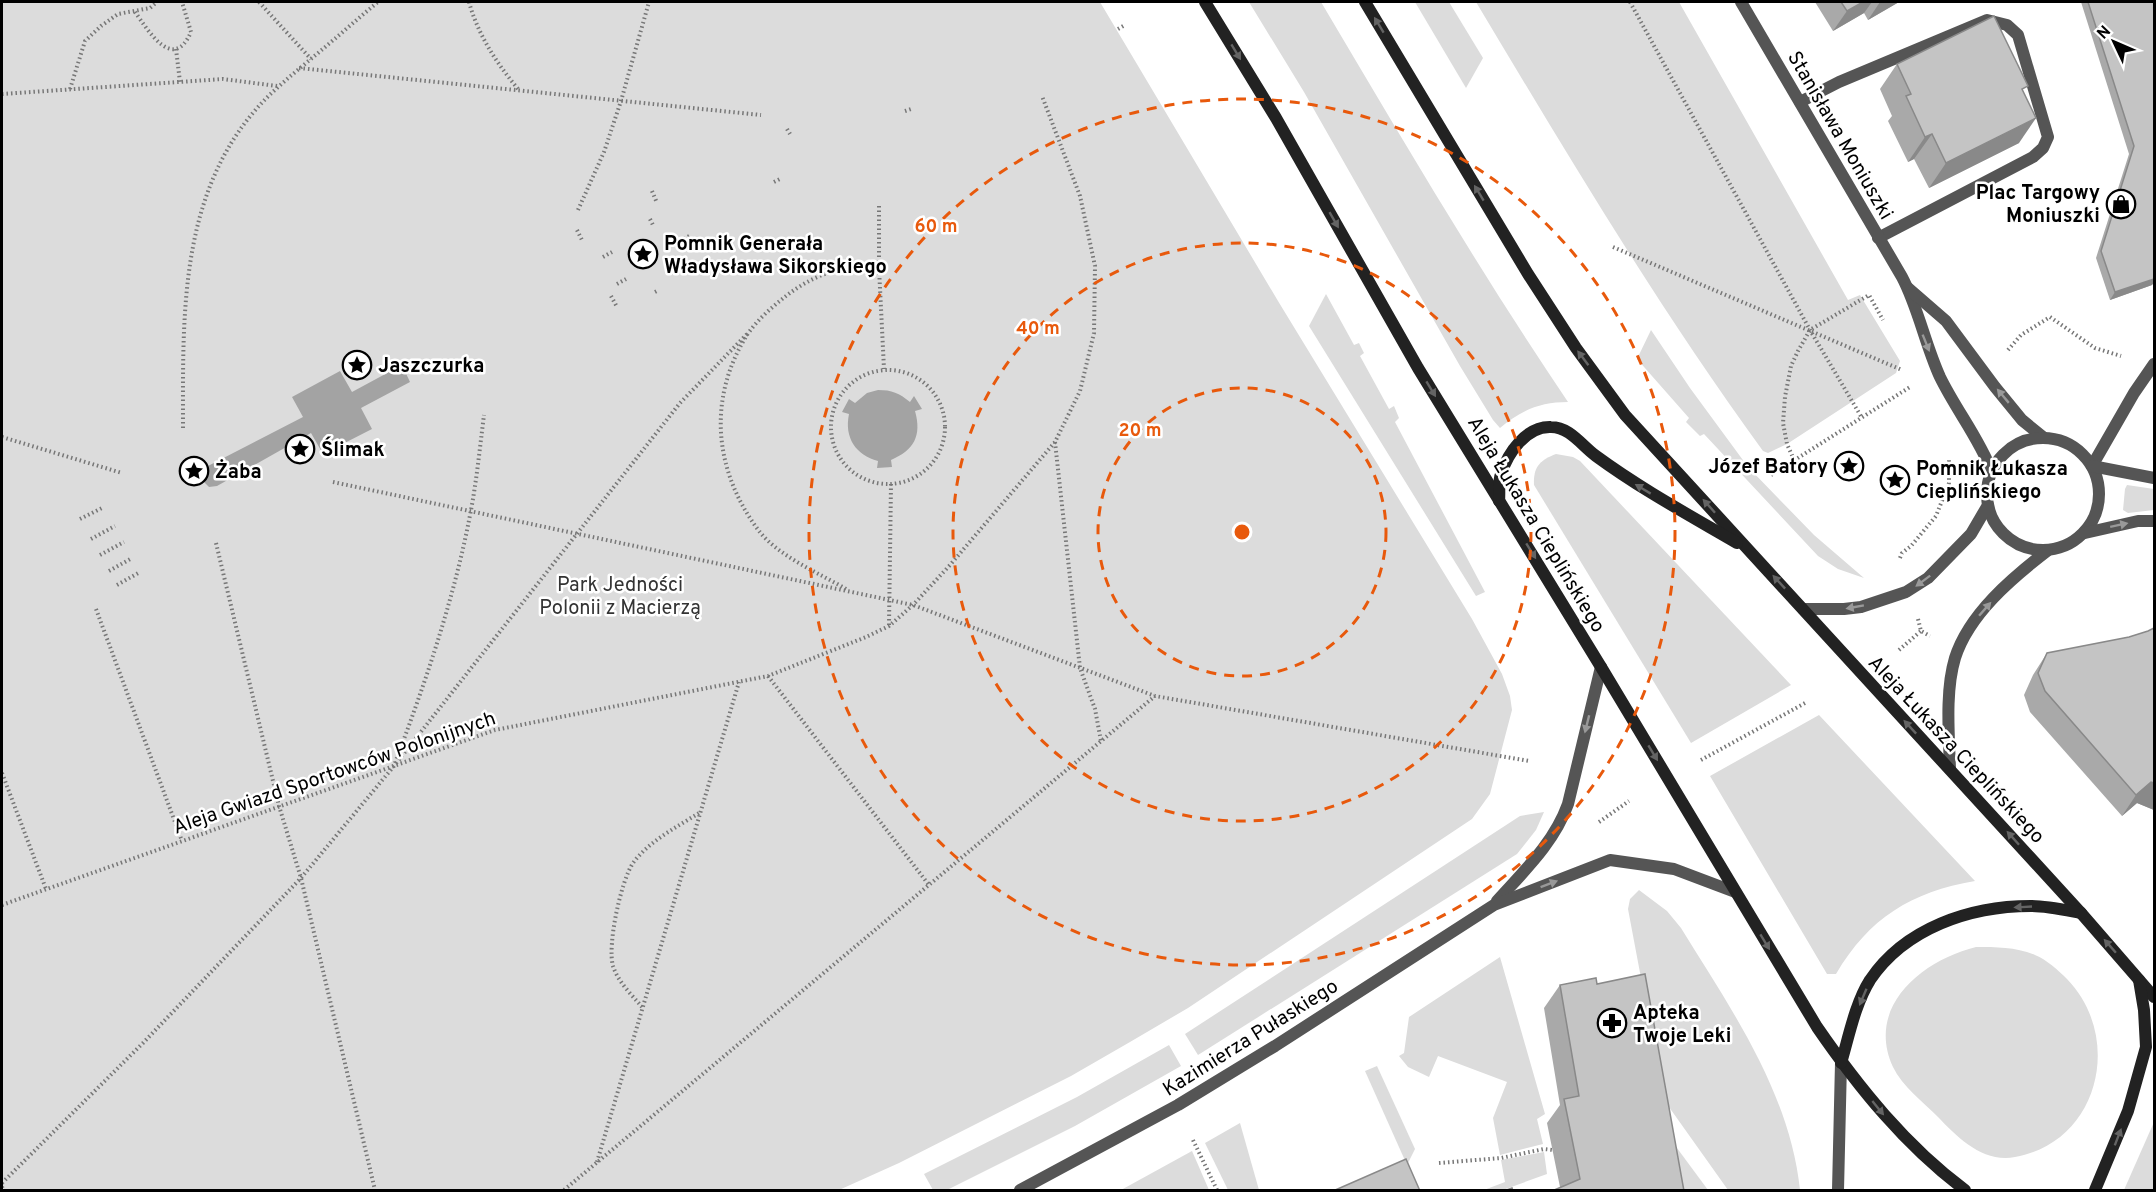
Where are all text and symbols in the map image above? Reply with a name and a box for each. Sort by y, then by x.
north arrow [2084,12,2144,72]
one-way arrow [1374,16,1384,33]
text: N [2093,22,2116,44]
one-way arrow [1230,44,1241,60]
street label: Stanisława Moniuszki [1780,47,1898,225]
place label: Plac Targowy Moniuszki [1976,181,2100,230]
one-way arrow [1474,184,1484,201]
shop icon: Plac Targowy Moniuszki [2105,188,2137,220]
one-way arrow [1329,212,1339,229]
text: 60 m [914,216,958,239]
place label: Pomnik Generała Władysława Sikorskiego [664,232,887,281]
place icon: Pomnik Generała Władysława Sikorskiego [627,238,659,270]
text: 40 m [1016,318,1060,341]
one-way arrow [1921,335,1931,353]
place icon: Jaszczurka [341,349,373,381]
one-way arrow [1577,350,1589,365]
place label: Jaszczurka [378,354,484,380]
one-way arrow [1426,381,1437,397]
one-way arrow [1996,388,2009,404]
street label: Aleja Łukasza Cieplińskiego [1460,412,1610,638]
text: 20 m [1118,420,1162,443]
place icon: Ślimak [284,433,316,465]
place label: Ślimak [321,436,385,464]
place icon: Józef Batory [1833,450,1865,482]
place icon: Żaba [178,455,210,487]
place label: Józef Batory [1708,455,1828,481]
place label: Pomnik Łukasza Cieplińskiego [1916,457,2068,506]
place label: Żaba [215,458,262,486]
place icon: Pomnik Łukasza Cieplińskiego [1879,464,1911,496]
one-way arrow [1635,483,1651,494]
one-way arrow [1703,499,1716,514]
one-way arrow [2110,520,2129,529]
centre of rings [1232,522,1252,542]
one-way arrow [1525,543,1536,559]
park label: Park Jedności Polonii z Macierzą [539,573,701,622]
one-way arrow [1916,574,1931,586]
one-way arrow [1772,575,1786,590]
one-way arrow [1978,602,1991,617]
one-way arrow [1846,603,1865,612]
street label: Aleja Łukasza Cieplińskiego [1862,651,2050,850]
street label: Aleja Gwiazd Sportowców Polonijnych [170,706,499,841]
one-way arrow [1582,714,1592,733]
one-way arrow [1903,719,1917,734]
one-way arrow [1647,745,1658,761]
one-way arrow [2006,831,2020,846]
one-way arrow [1540,878,1558,888]
one-way arrow [2013,902,2032,911]
one-way arrow [1760,934,1770,951]
one-way arrow [2104,939,2117,954]
street label: Kazimierza Pułaskiego [1158,974,1344,1103]
one-way arrow [1858,988,1867,1005]
place label: Apteka Twoje Leki [1633,1001,1731,1050]
pharmacy icon: Apteka Twoje Leki [1596,1007,1628,1039]
one-way arrow [1872,1100,1885,1116]
one-way arrow [2114,1128,2123,1146]

